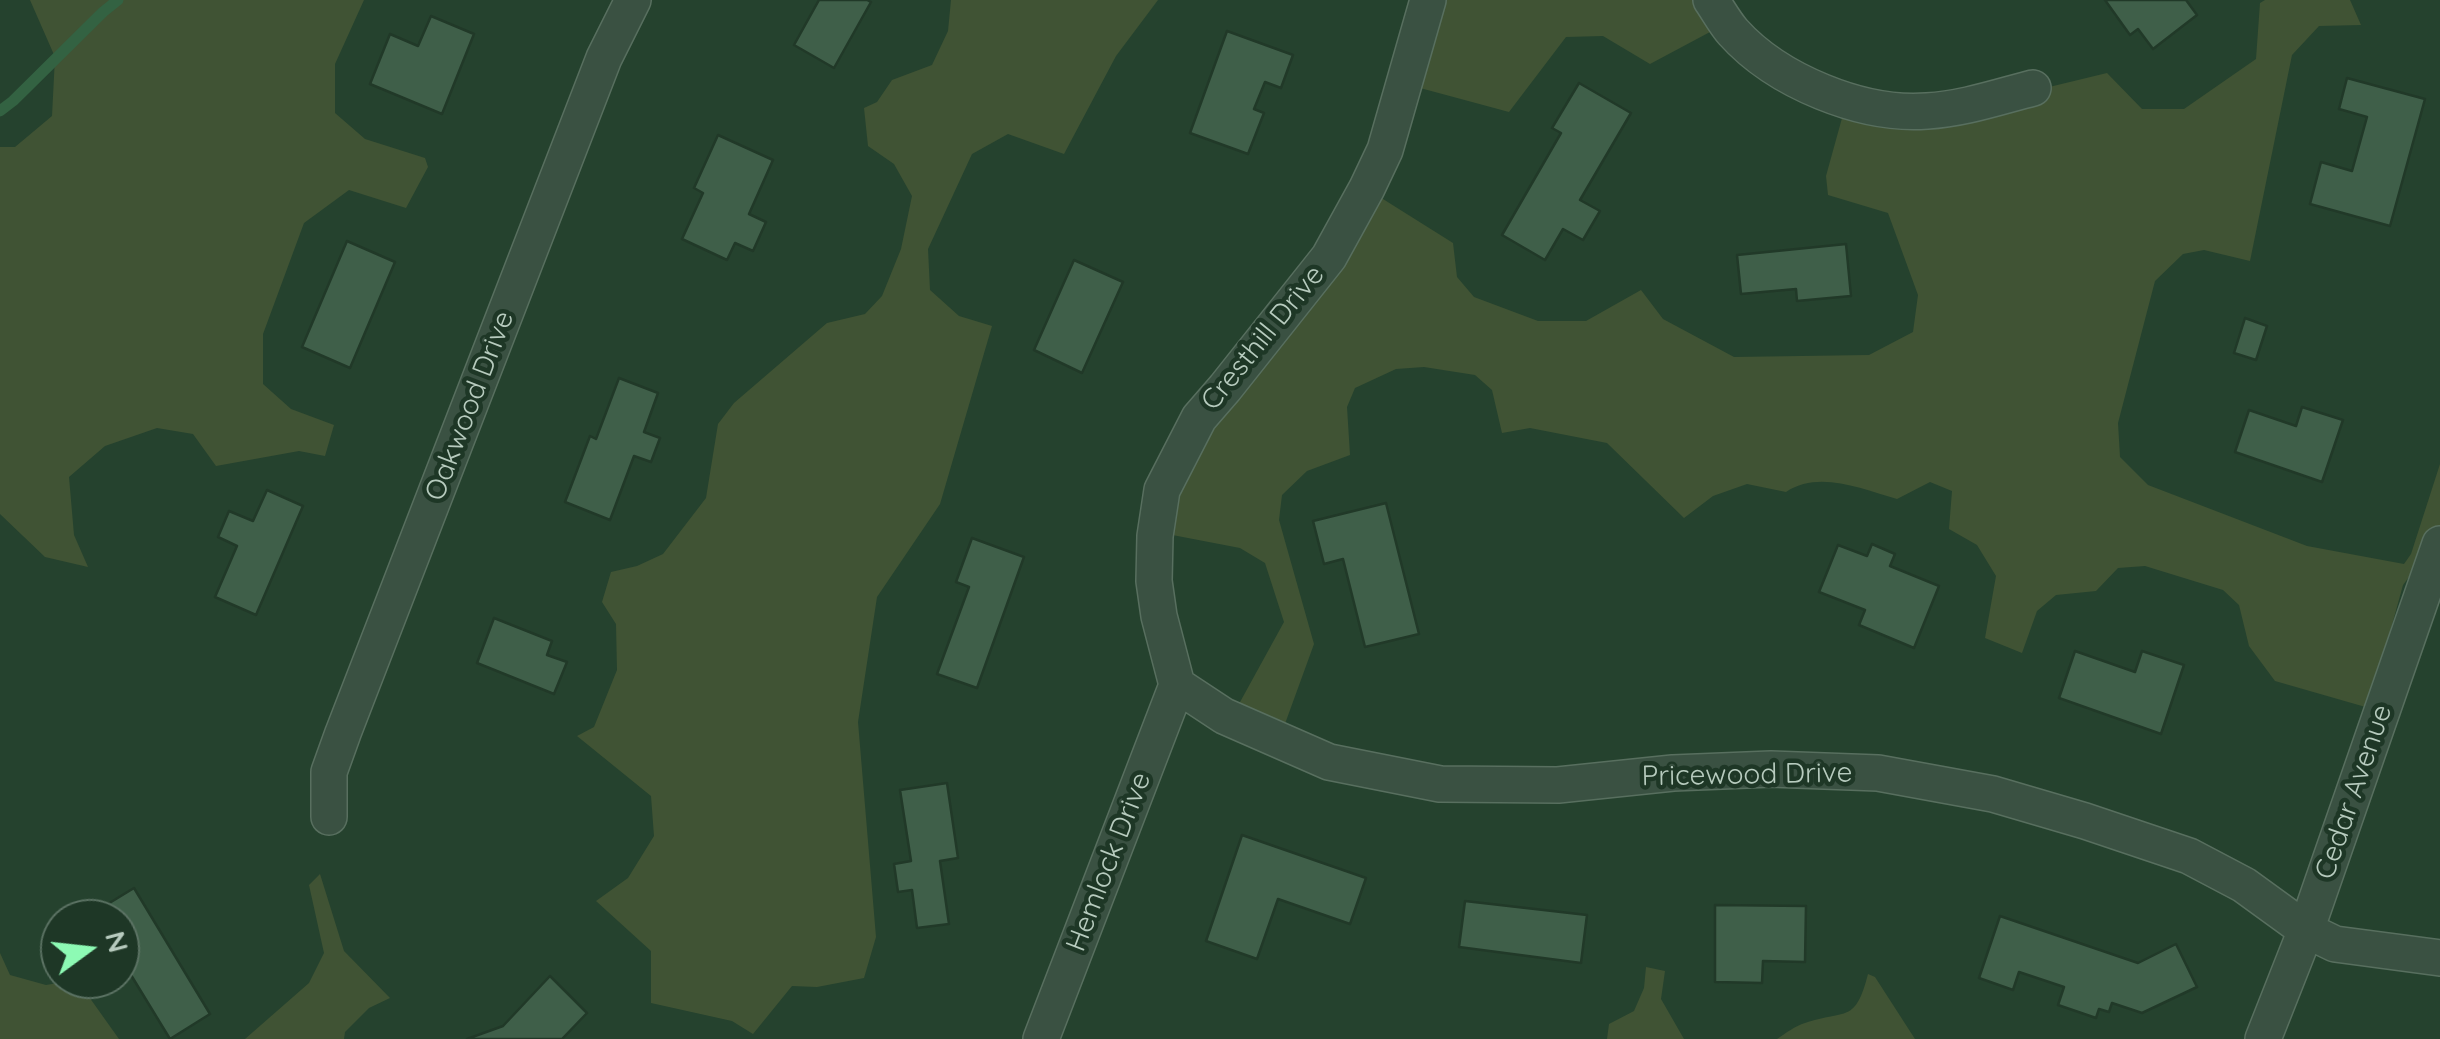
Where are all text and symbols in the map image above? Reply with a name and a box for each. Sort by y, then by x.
street label: Cresthill Drive [1194,259,1332,417]
street label: Oakwood Drive [418,306,522,506]
street label: Cedar Avenue [2308,700,2400,884]
street label: Pricewood Drive [1641,756,1853,794]
street label: Hemlock Drive [1059,768,1159,956]
north arrow [40,899,140,999]
text: N [98,927,137,956]

